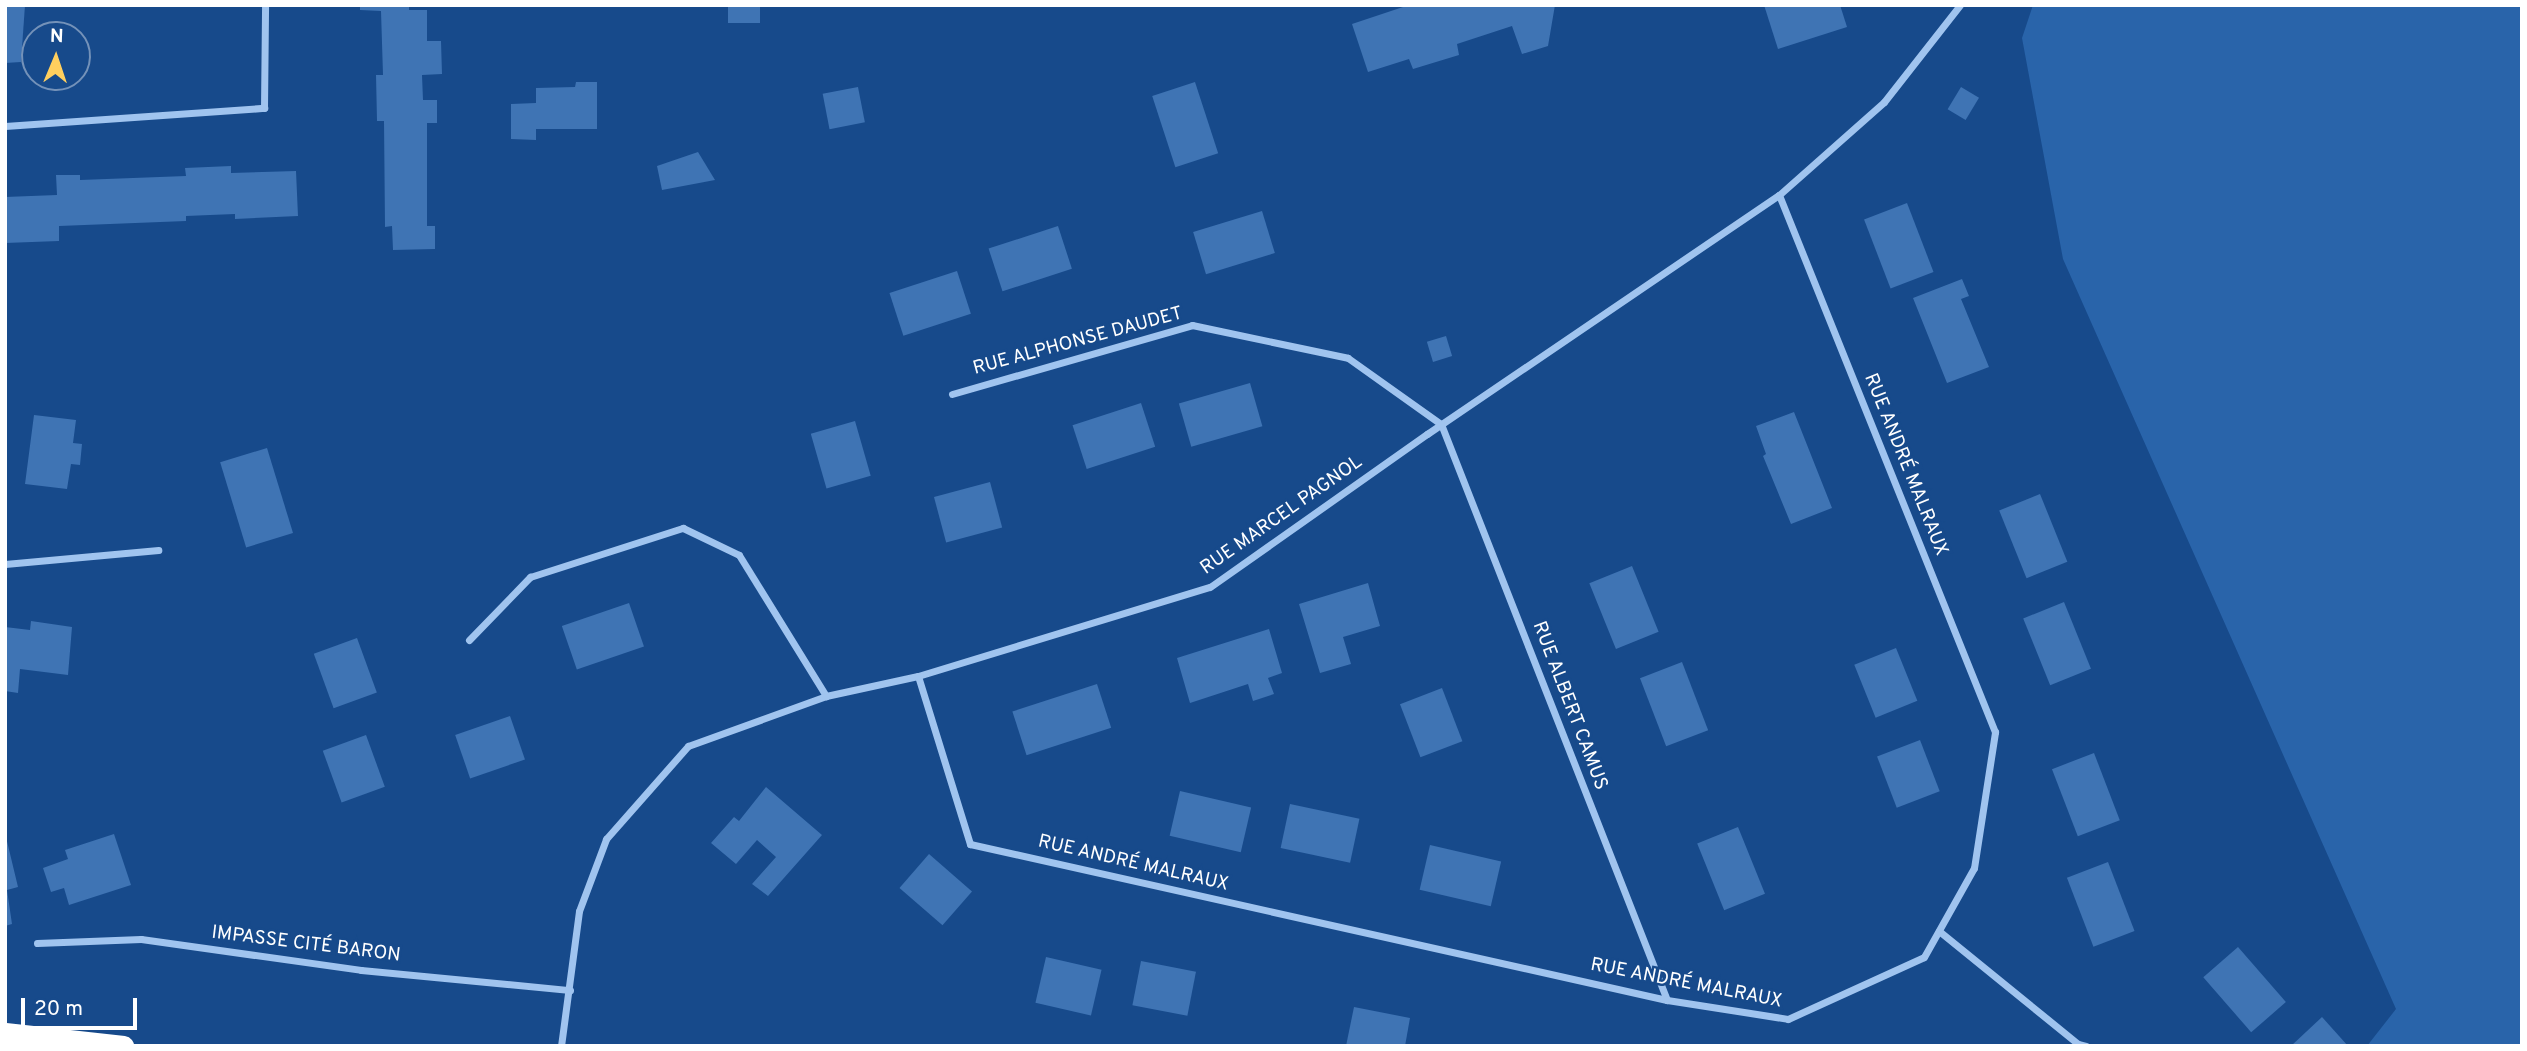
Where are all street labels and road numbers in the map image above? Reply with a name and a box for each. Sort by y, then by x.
street label: RUE ALPHONSE DAUDET [970,303,1186,381]
street label: RUE ANDRÉ MALRAUX [1858,370,1952,560]
street label: RUE MARCEL PAGNOL [1197,451,1367,581]
street label: RUE ALBERT CAMUS [1526,618,1612,794]
street label: RUE ANDRÉ MALRAUX [1035,831,1231,897]
street label: IMPASSE CITÉ BARON [210,922,402,968]
street label: RUE ANDRÉ MALRAUX [1588,954,1784,1014]

